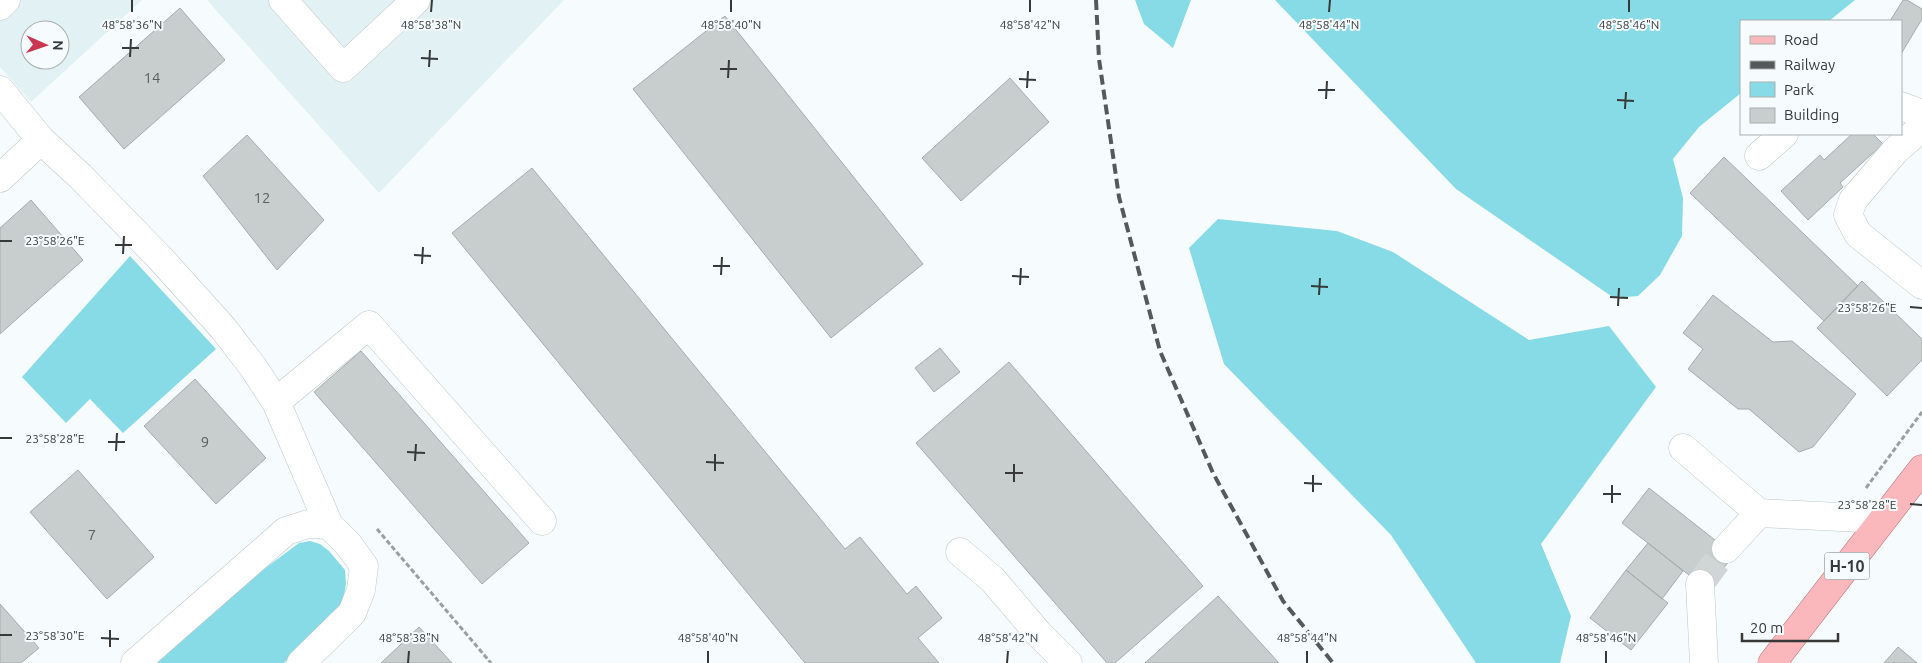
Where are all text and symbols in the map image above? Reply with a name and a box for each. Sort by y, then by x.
text: 48°58'36"N [102,18,162,31]
text: 48°58'38"N [401,18,461,31]
text: 48°58'40"N [701,18,761,31]
text: 48°58'42"N [1000,18,1060,31]
text: 48°58'44"N [1299,18,1359,31]
text: 48°58'46"N [1599,18,1659,31]
north arrow [20,20,70,70]
legend [1740,20,1902,135]
text: Road [1784,31,1819,48]
text: N [50,40,66,51]
text: Railway [1784,56,1835,73]
house number: 14 [144,69,160,86]
text: Park [1784,81,1814,98]
text: Building [1784,106,1839,123]
house number: 12 [254,189,270,206]
text: 23°58'26"E [26,234,85,247]
text: 23°58'26"E [1838,301,1897,314]
text: 23°58'28"E [26,432,85,445]
house number: 9 [201,433,209,450]
text: 23°58'28"E [1838,498,1897,511]
house number: 7 [88,526,96,543]
road number: Н-10 [1824,552,1870,580]
scale bar [1742,610,1838,642]
text: 20 m [1750,619,1783,636]
text: 23°58'30"E [26,629,85,642]
text: 48°58'38"N [379,631,439,644]
text: 48°58'40"N [678,631,738,644]
text: 48°58'42"N [978,631,1038,644]
text: 48°58'44"N [1277,631,1337,644]
text: 48°58'46"N [1576,631,1636,644]

